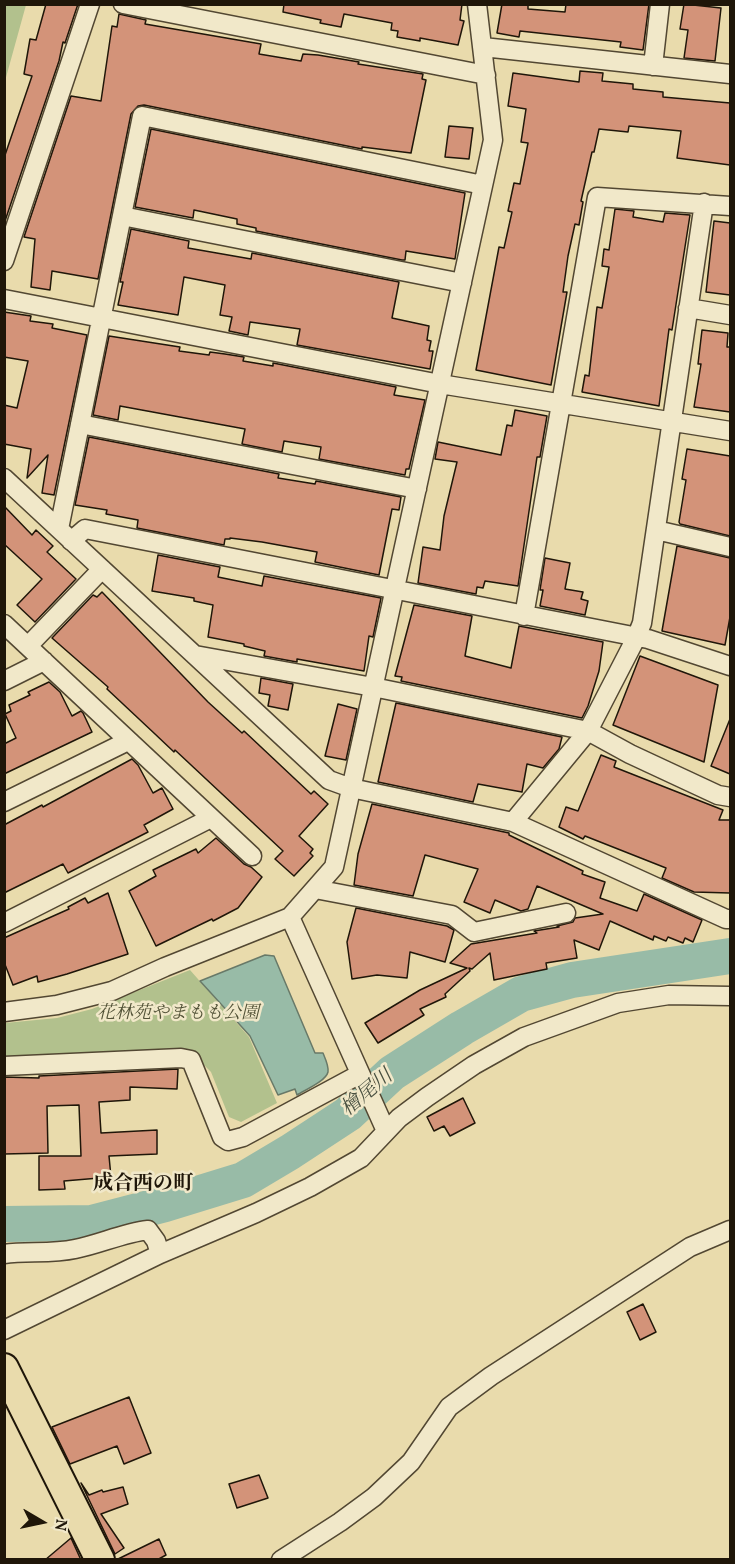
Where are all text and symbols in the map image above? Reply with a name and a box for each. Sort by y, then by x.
park label: 花林苑やまもも公園 [97,1004,259,1026]
water label: 檜尾川 [337,1066,399,1122]
district label: 成合西の町 [93,1173,193,1197]
north arrow [12,1492,72,1552]
text: N [48,1517,72,1532]

